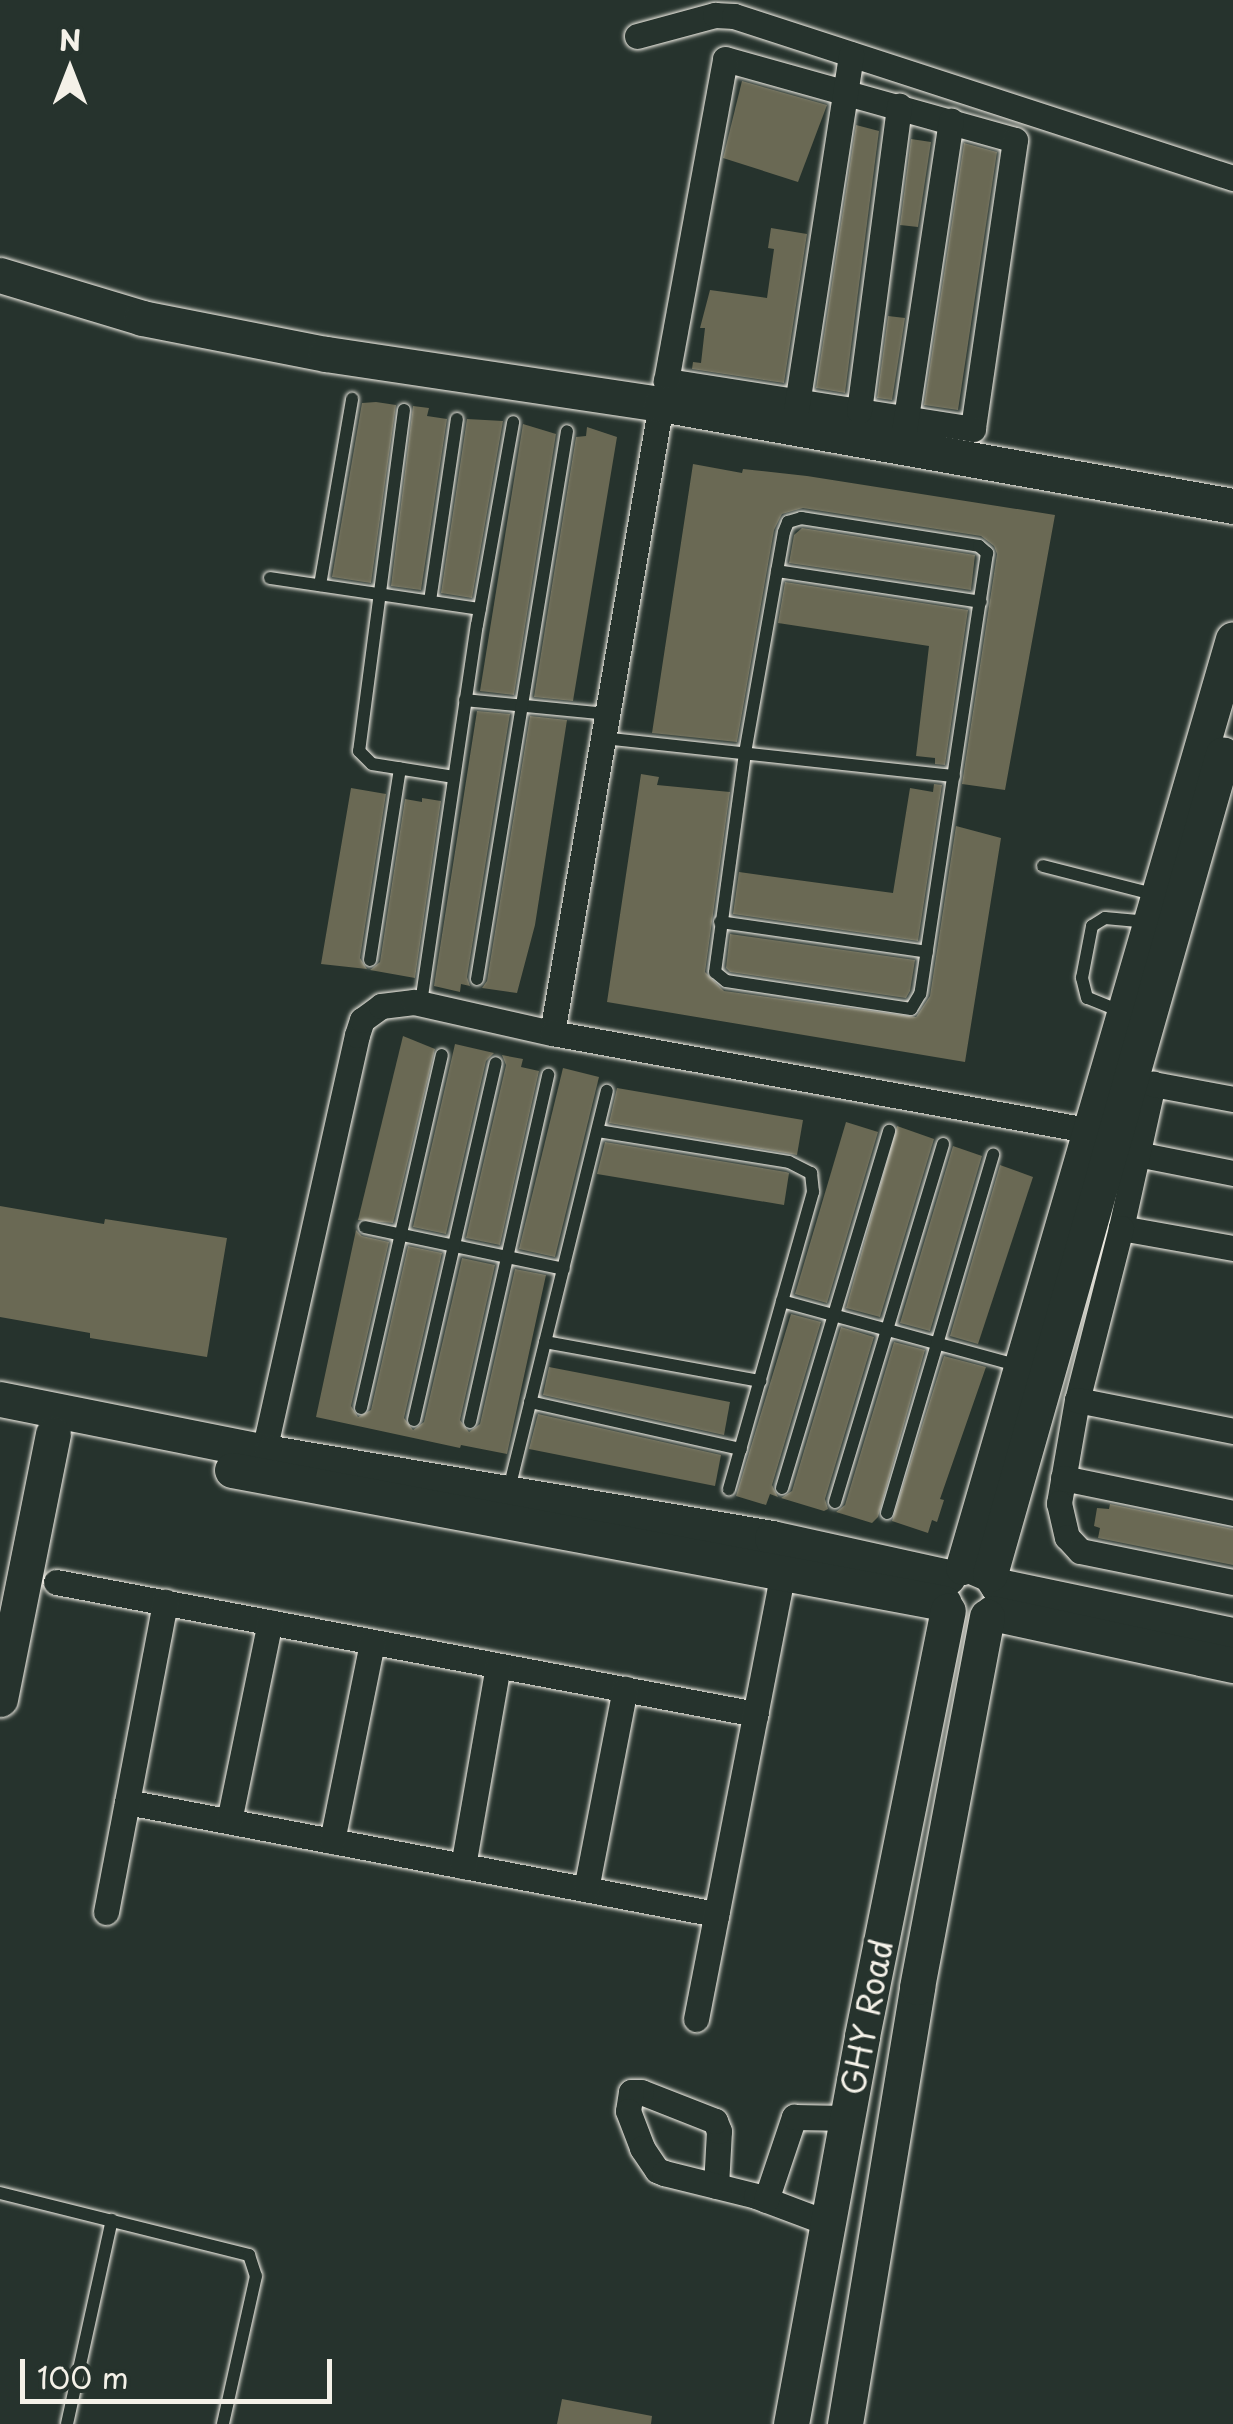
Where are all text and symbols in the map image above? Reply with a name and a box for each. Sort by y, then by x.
text: N [59,18,81,61]
north arrow [20,20,120,120]
street label: GHY Road [832,1935,900,2099]
scale bar [25,2339,338,2401]
text: 100 m [37,2354,129,2399]

